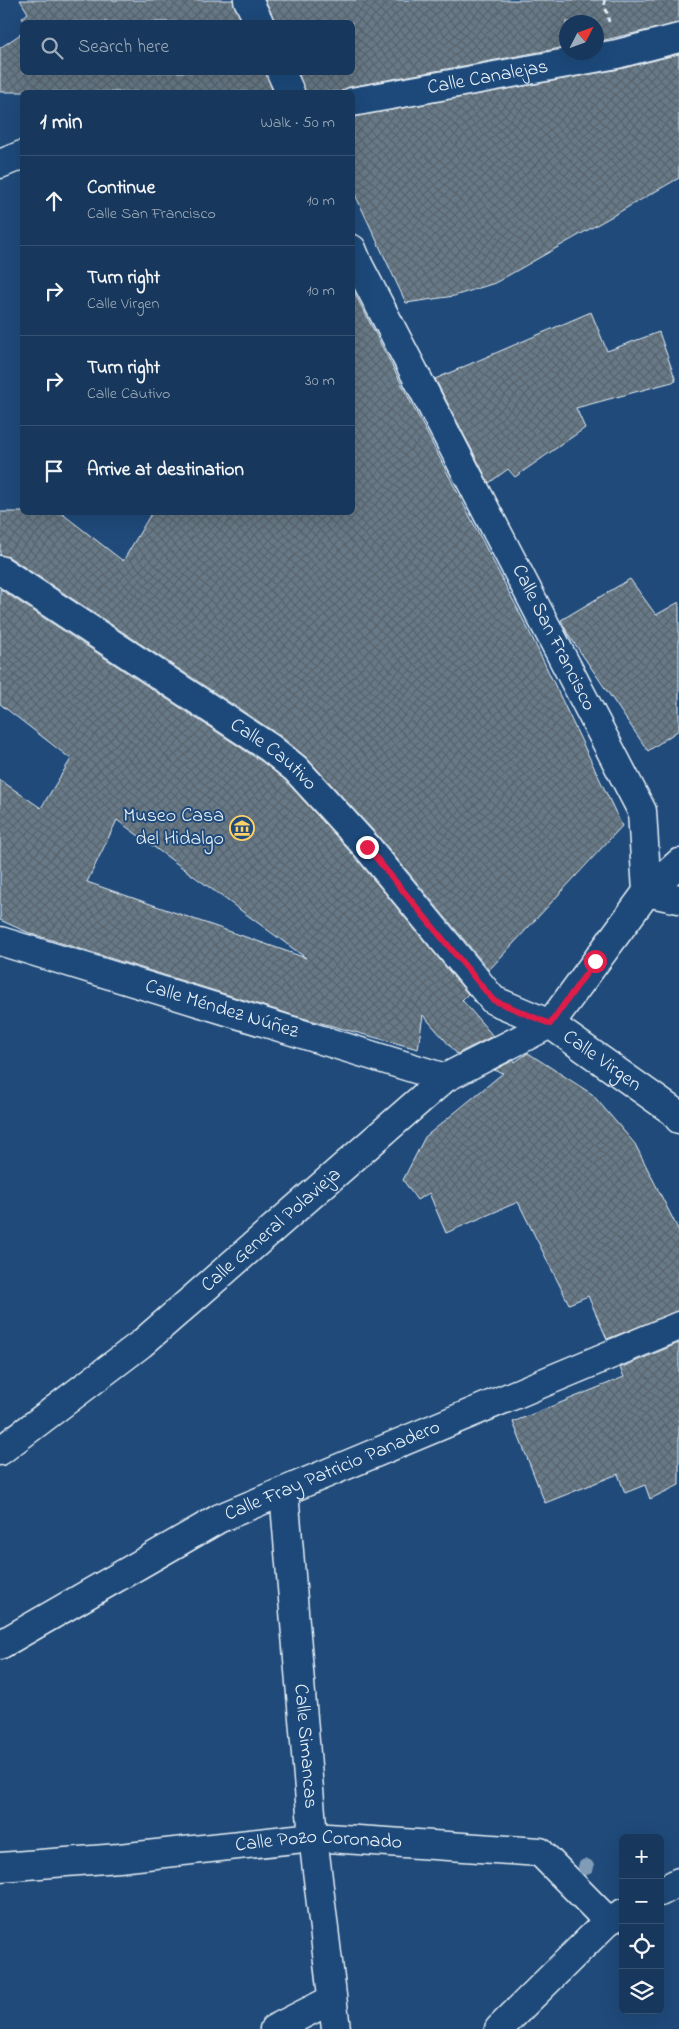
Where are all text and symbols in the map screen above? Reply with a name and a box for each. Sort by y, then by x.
north arrow [559,15,604,60]
search box [20,20,355,75]
icon: search [38,34,66,62]
text: Search here [78,34,169,61]
street label: Calle Canalejas [425,52,551,103]
text: 1 min [40,108,82,138]
text: Walk · 50 m [260,111,335,135]
text: Continue [87,175,155,202]
icon: ahead [40,187,68,215]
text: 10 m [307,189,335,213]
text: Calle San Francisco [87,202,216,226]
text: Turn right [87,265,160,292]
icon: right [40,277,68,305]
text: 10 m [307,279,335,303]
text: Calle Virgen [87,292,159,316]
text: Turn right [87,355,160,382]
icon: right [40,367,68,395]
text: 30 m [305,369,335,393]
text: Calle Cautivo [87,382,170,406]
icon: arrive [40,457,68,485]
text: Arrive at destination [87,457,244,484]
street label: Calle San Francisco [504,560,602,716]
street label: Calle Cautivo [224,711,324,797]
place label: Museo Casa del Hidalgo [123,802,224,855]
museum icon: Museo Casa del Hidalgo [229,815,255,841]
route end [356,836,379,859]
route start [584,950,607,973]
street label: Calle Méndez Núñez [141,972,303,1047]
street label: Calle Virgen [557,1023,647,1099]
street label: Calle General Polavieja [195,1161,348,1300]
street label: Calle Fray Patricio Panadero [220,1413,445,1529]
street label: Calle Simancas [286,1683,325,1810]
street label: Calle Pozo Coronado [234,1822,403,1860]
map controls [619,1834,664,2014]
button: + [619,1834,664,1879]
button: − [619,1879,664,1924]
button: locate [619,1924,664,1969]
button: layers [619,1969,664,2014]

